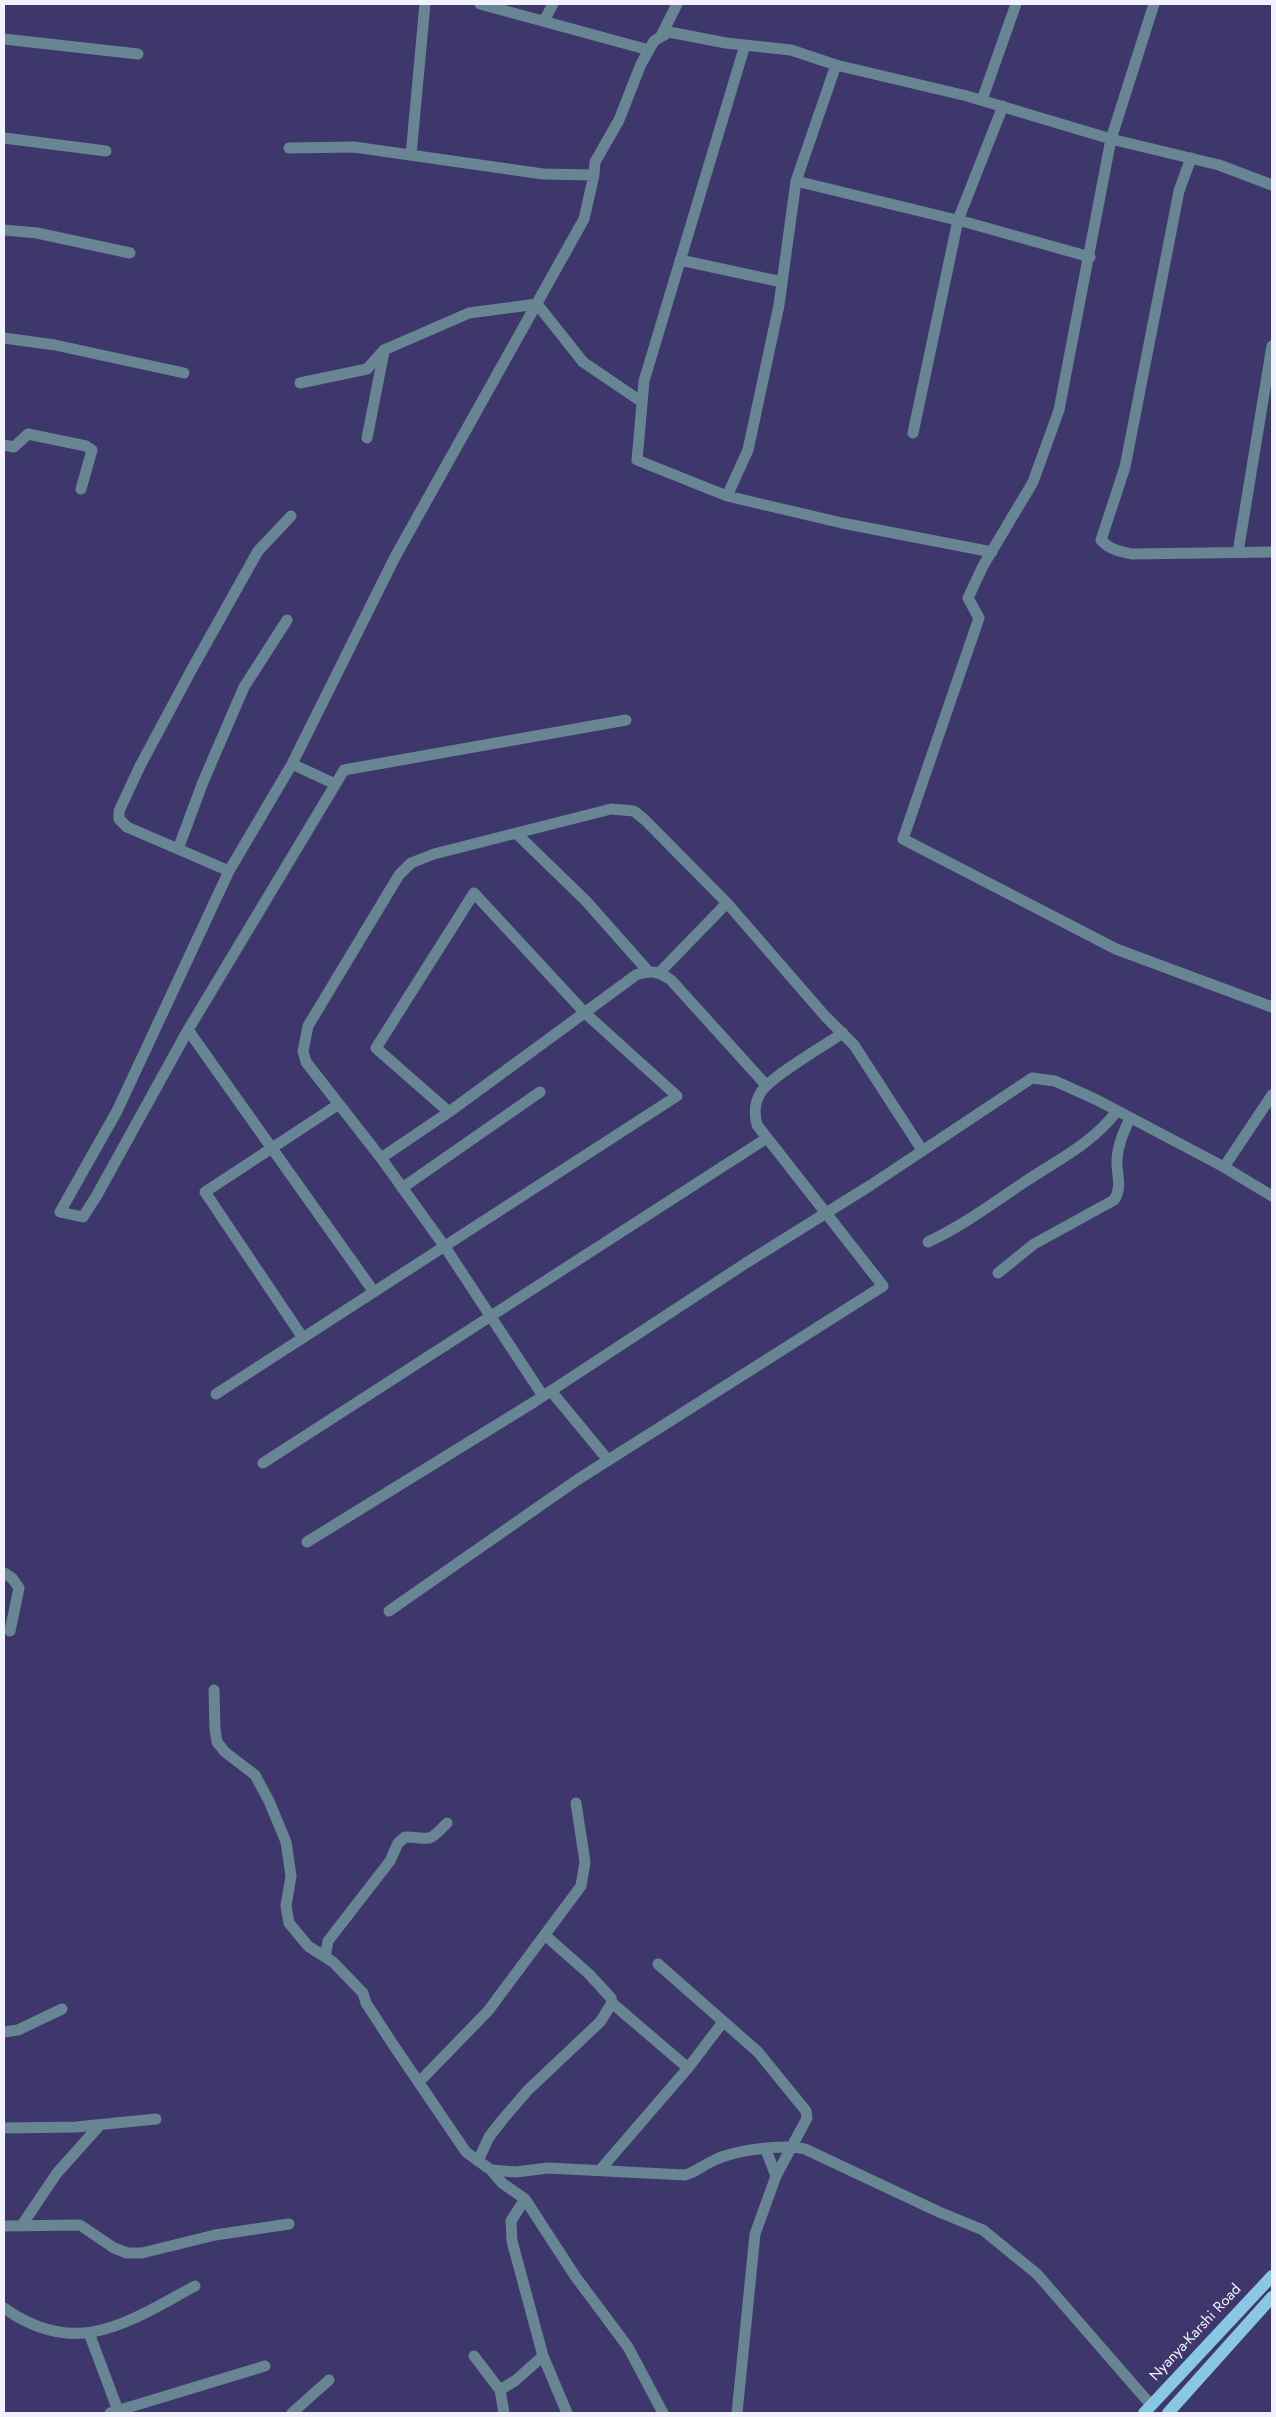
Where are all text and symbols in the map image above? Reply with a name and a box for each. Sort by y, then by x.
street label: Nyanya-Karshi Road [1147,2281,1245,2385]

